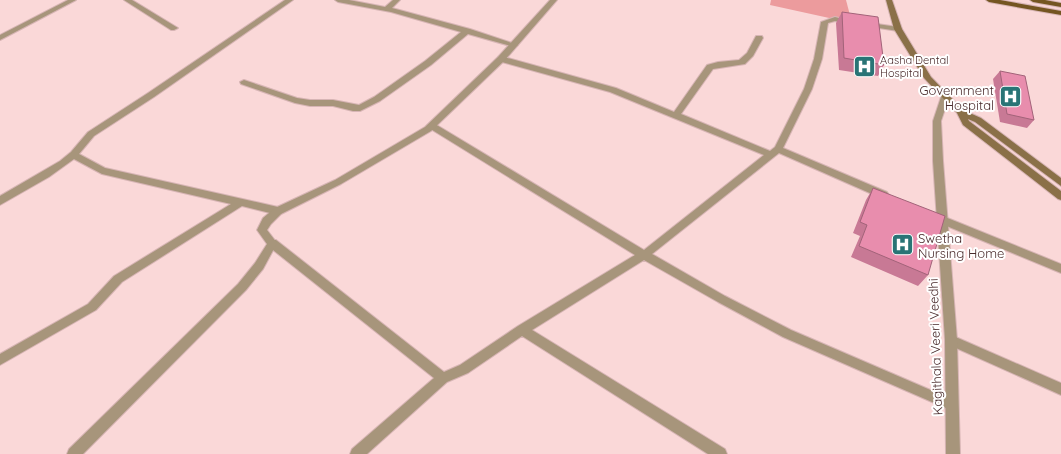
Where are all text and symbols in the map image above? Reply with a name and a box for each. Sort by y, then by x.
hospital icon: Aasha Dental Hospital [852,53,878,79]
place label: Aasha Dental Hospital [880,53,949,80]
place label: Government Hospital [919,82,994,113]
hospital icon: Government Hospital [997,84,1023,110]
place label: Swetha Nursing Home [918,230,1004,261]
hospital icon: Swetha Nursing Home [889,232,915,258]
street label: Kagithala Veeri Veedhi [925,278,945,416]

